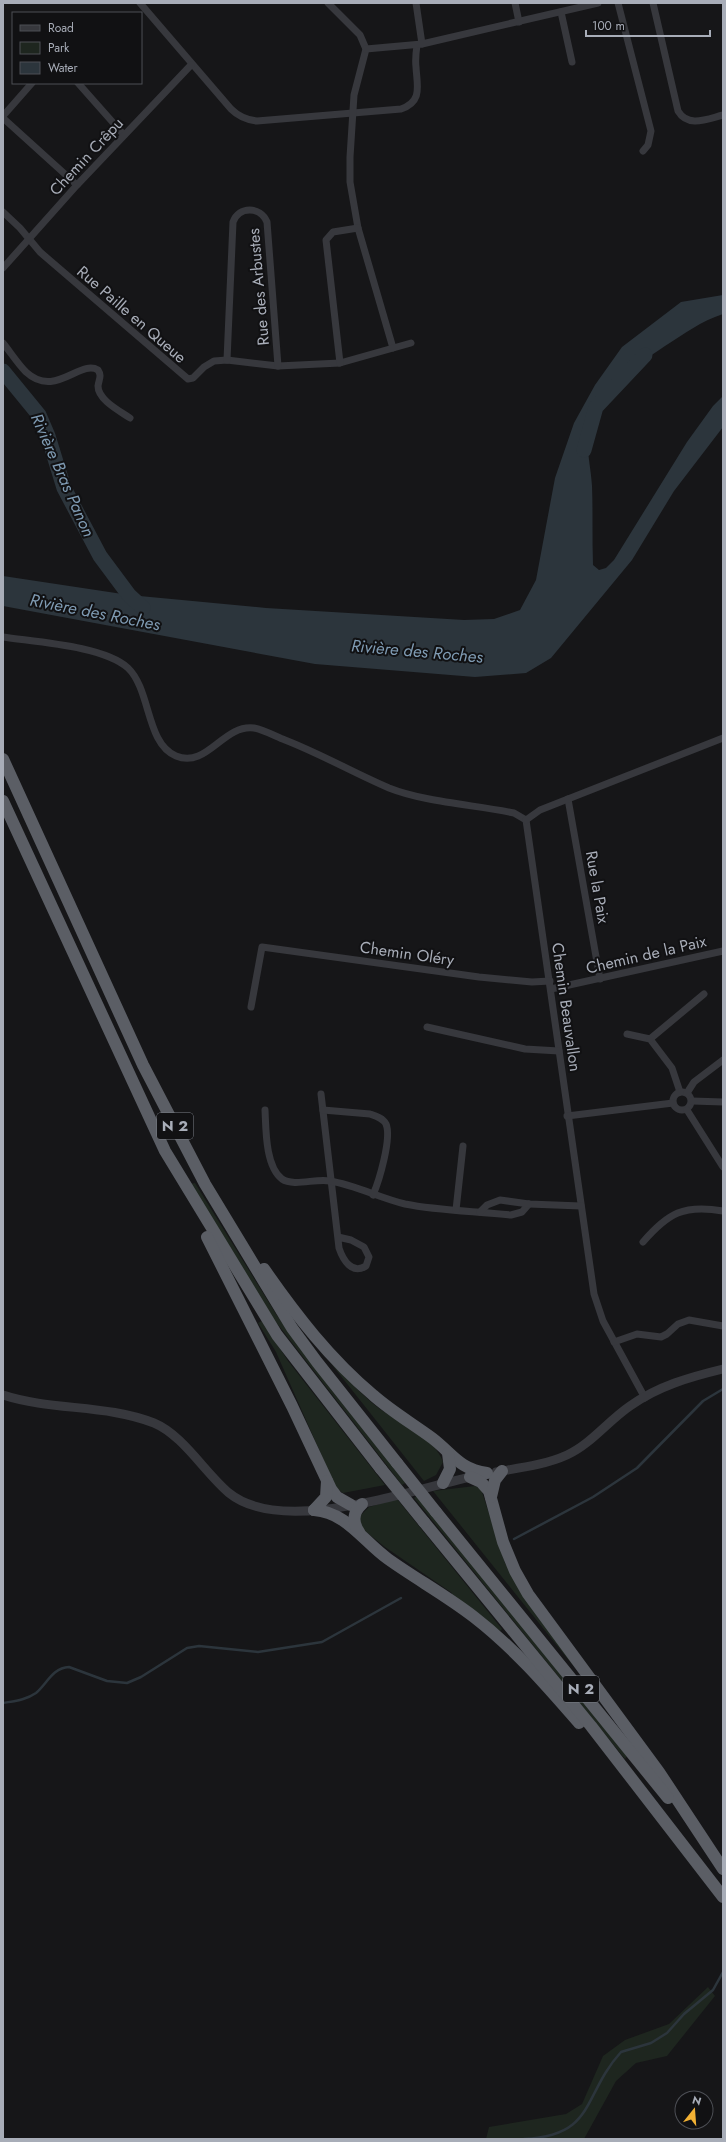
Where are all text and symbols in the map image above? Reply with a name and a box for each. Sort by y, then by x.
legend [12,12,142,84]
scale bar [586,12,710,38]
text: 100 m [592,17,625,35]
text: Road [48,19,74,37]
text: Park [48,39,70,57]
text: Water [48,59,79,77]
street label: Chemin Crêpu [44,112,129,201]
street label: Rue des Arbustes [242,227,275,347]
street label: Rue Paille en Queue [72,260,191,368]
water label: Rivière Bras Panon [25,409,101,541]
water label: Rivière des Roches [28,588,163,636]
water label: Rivière des Roches [350,633,484,669]
street label: Rue la Paix [580,849,615,926]
street label: Chemin de la Paix [584,929,709,979]
street label: Chemin Oléry [358,935,457,972]
street label: Chemin Beauvallon [546,941,587,1073]
road number: N 2 [157,1113,193,1139]
road number: N 2 [563,1676,599,1702]
north arrow [674,2090,714,2130]
text: N [690,2092,703,2109]

